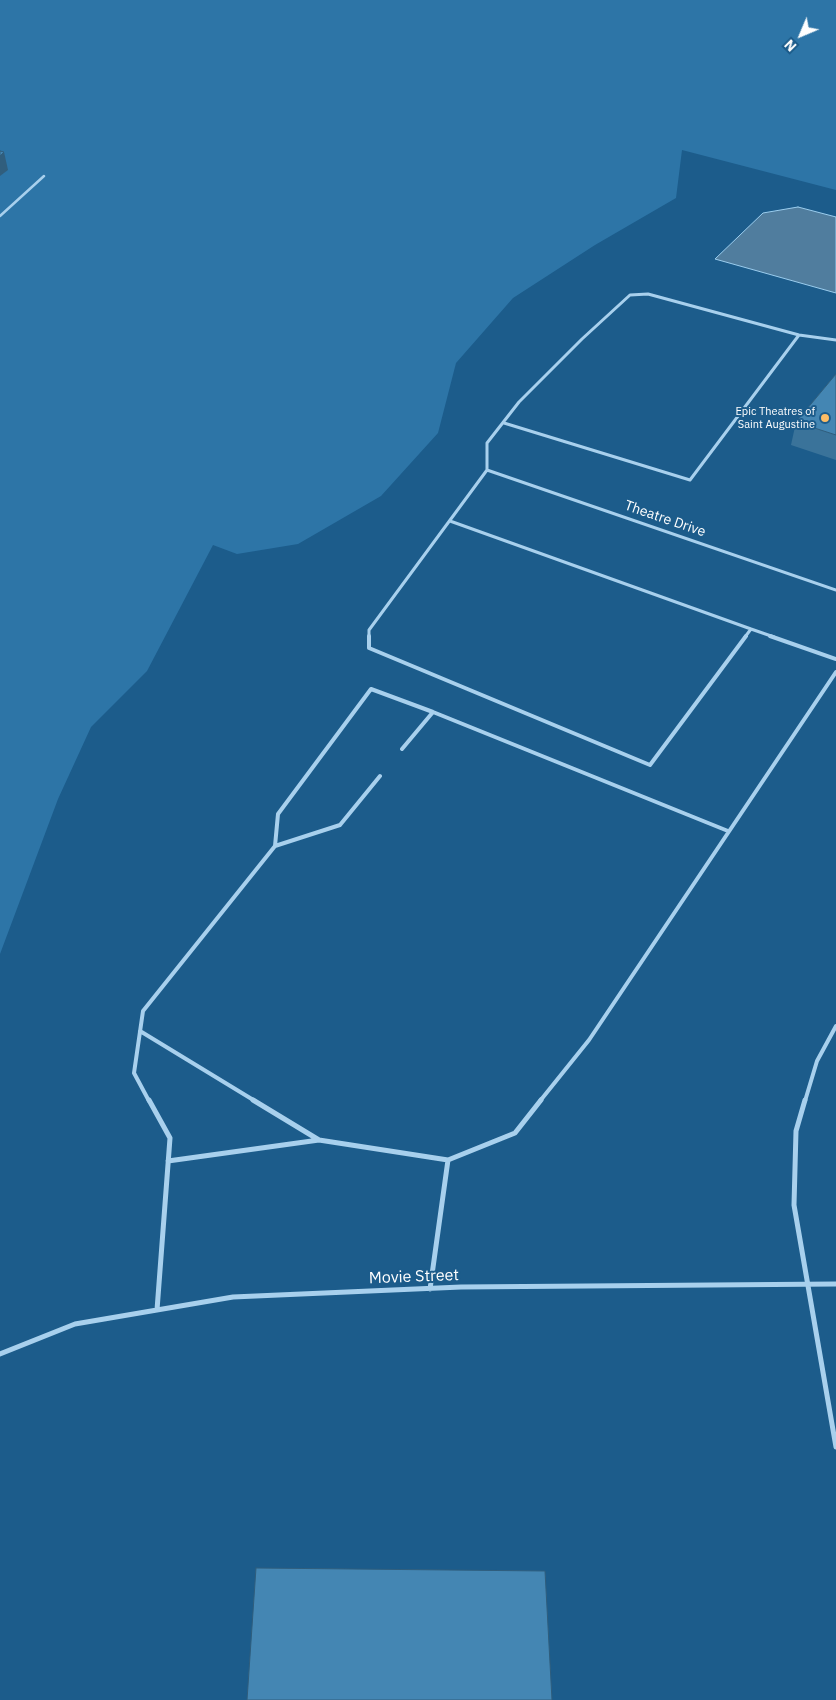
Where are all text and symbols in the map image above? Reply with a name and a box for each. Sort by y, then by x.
north arrow [776,10,826,60]
text: N [780,36,800,56]
place label: Epic Theatres of Saint Augustine [735,405,815,431]
marker: Epic Theatres of Saint Augustine [819,412,831,424]
street label: Theatre Drive [622,497,708,541]
street label: Movie Street [369,1266,459,1288]

